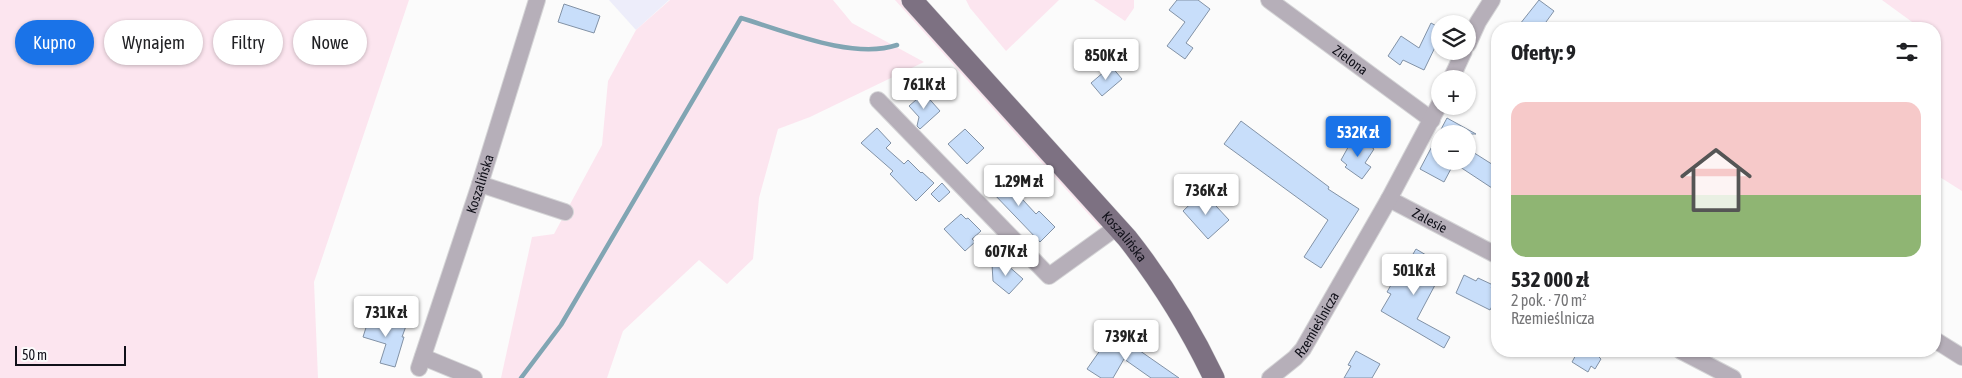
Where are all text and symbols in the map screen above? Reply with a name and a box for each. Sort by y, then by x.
map controls [1431,15,1476,170]
button: layers [1431,15,1476,60]
chip: Kupno [15,20,94,65]
chip: Wynajem [104,20,203,65]
chip: Filtry [213,20,283,65]
chip: Nowe [293,20,367,65]
pin: 850K zł [1060,38,1152,81]
icon: filters [1893,38,1921,66]
text: Oferty: 9 [1511,40,1576,64]
street label: Zielona [1330,42,1371,78]
text: 850K zł [1085,46,1127,64]
pin: 761K zł [878,68,970,110]
button: + [1431,70,1476,115]
text: 761K zł [903,75,945,93]
pin: 532K zł [1312,116,1404,158]
text: 532K zł [1337,123,1379,141]
button: − [1431,125,1476,170]
icon: home [1671,135,1761,225]
street label: Koszalińska [463,152,497,215]
pin: 1.29M zł [967,164,1071,207]
text: 1.29M zł [995,172,1043,190]
pin: 736K zł [1160,174,1252,216]
text: 736K zł [1185,181,1227,199]
street label: Zalesie [1410,205,1450,236]
street label: Koszalińska [1099,208,1150,265]
pin: 607K zł [960,234,1052,277]
text: 607K zł [985,242,1027,260]
pin: 501K zł [1368,254,1460,296]
text: 501K zł [1393,261,1435,279]
text: 532 000 zł [1511,267,1589,291]
street label: Rzemieślnicza [1291,289,1342,361]
text: 2 pok. · 70 m² [1511,291,1587,309]
pin: 731K zł [340,296,432,338]
text: 731K zł [365,303,407,321]
text: Rzemieślnicza [1511,309,1595,327]
pin: 739K zł [1080,320,1172,362]
text: 739K zł [1105,327,1147,345]
scale bar [15,343,126,366]
text: 50 m [22,347,47,363]

